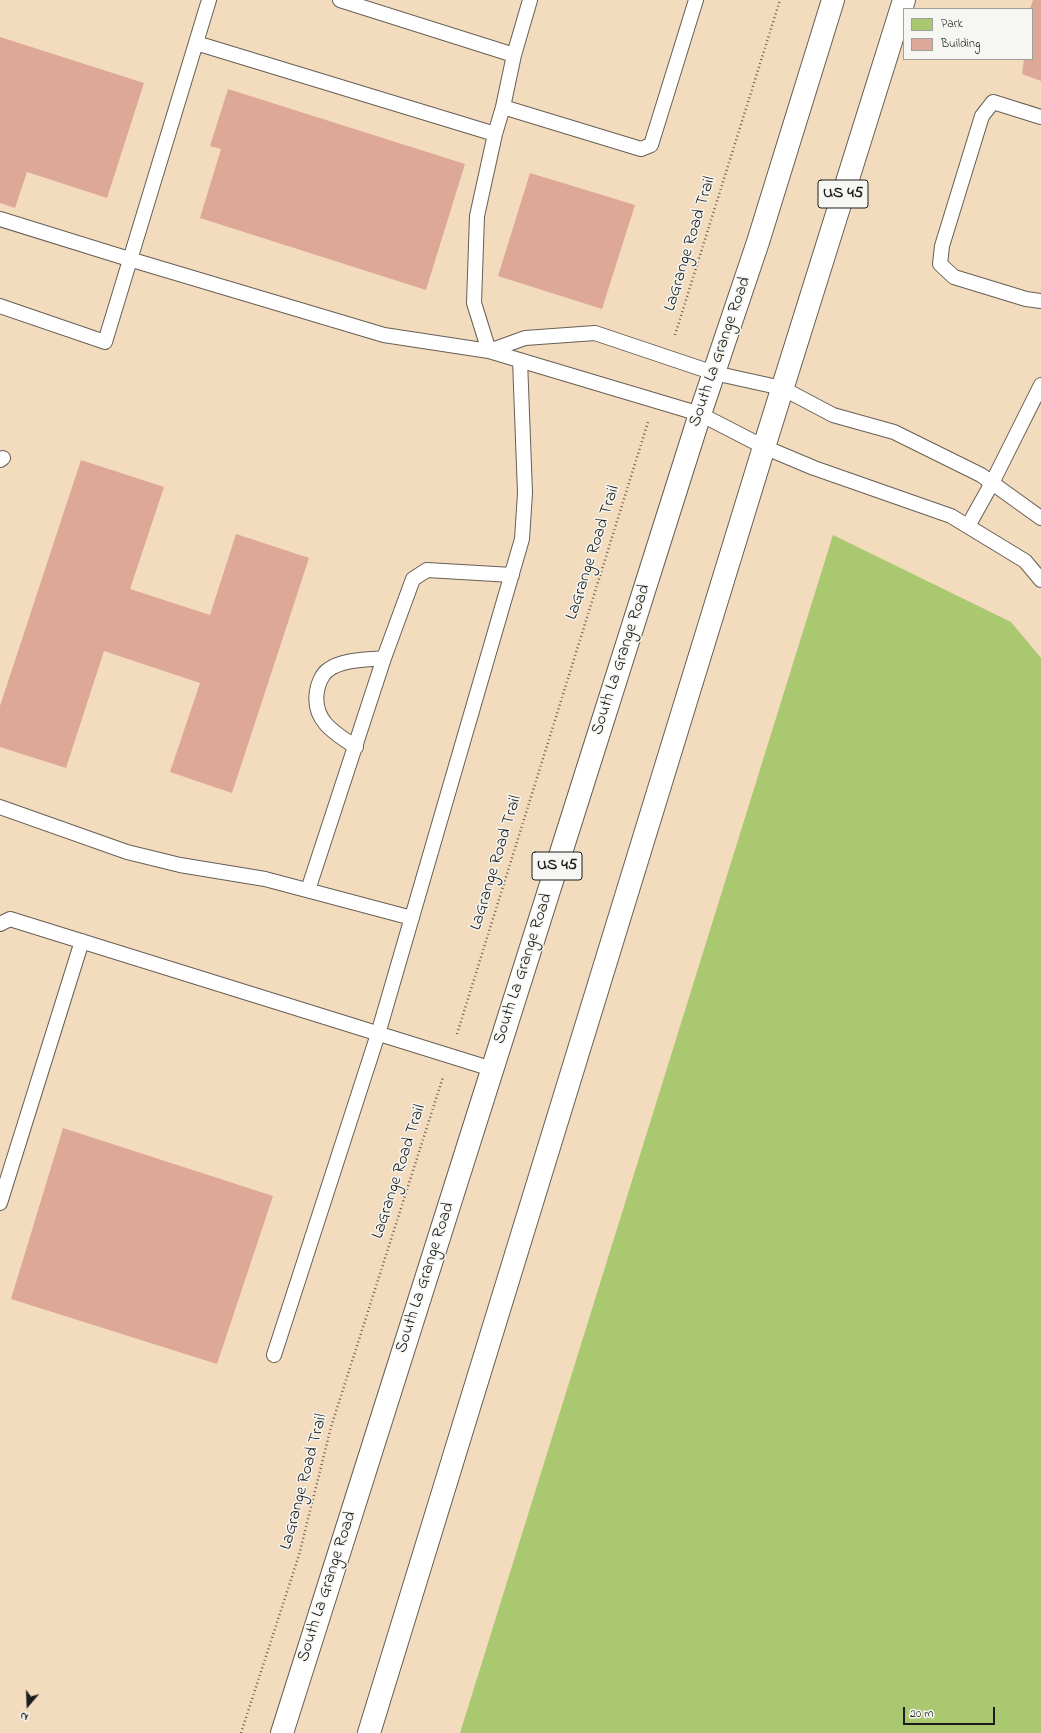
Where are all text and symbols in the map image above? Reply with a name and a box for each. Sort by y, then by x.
legend [903,8,1033,60]
text: Park [941,15,963,33]
text: Building [941,35,980,53]
street label: LaGrange Road Trail [661,174,721,314]
road number: US 45 [818,180,868,208]
street label: South La Grange Road [686,274,756,430]
street label: LaGrange Road Trail [563,483,625,623]
street label: South La Grange Road [588,582,656,738]
street label: LaGrange Road Trail [467,793,527,933]
road number: US 45 [532,852,582,880]
street label: South La Grange Road [490,891,558,1047]
street label: LaGrange Road Trail [369,1102,431,1242]
street label: South La Grange Road [392,1200,460,1356]
street label: LaGrange Road Trail [277,1412,333,1552]
street label: South La Grange Road [294,1509,362,1665]
north arrow [8,1685,48,1725]
scale bar [905,1699,997,1725]
text: 20 m [910,1705,933,1723]
text: N [18,1708,30,1725]

